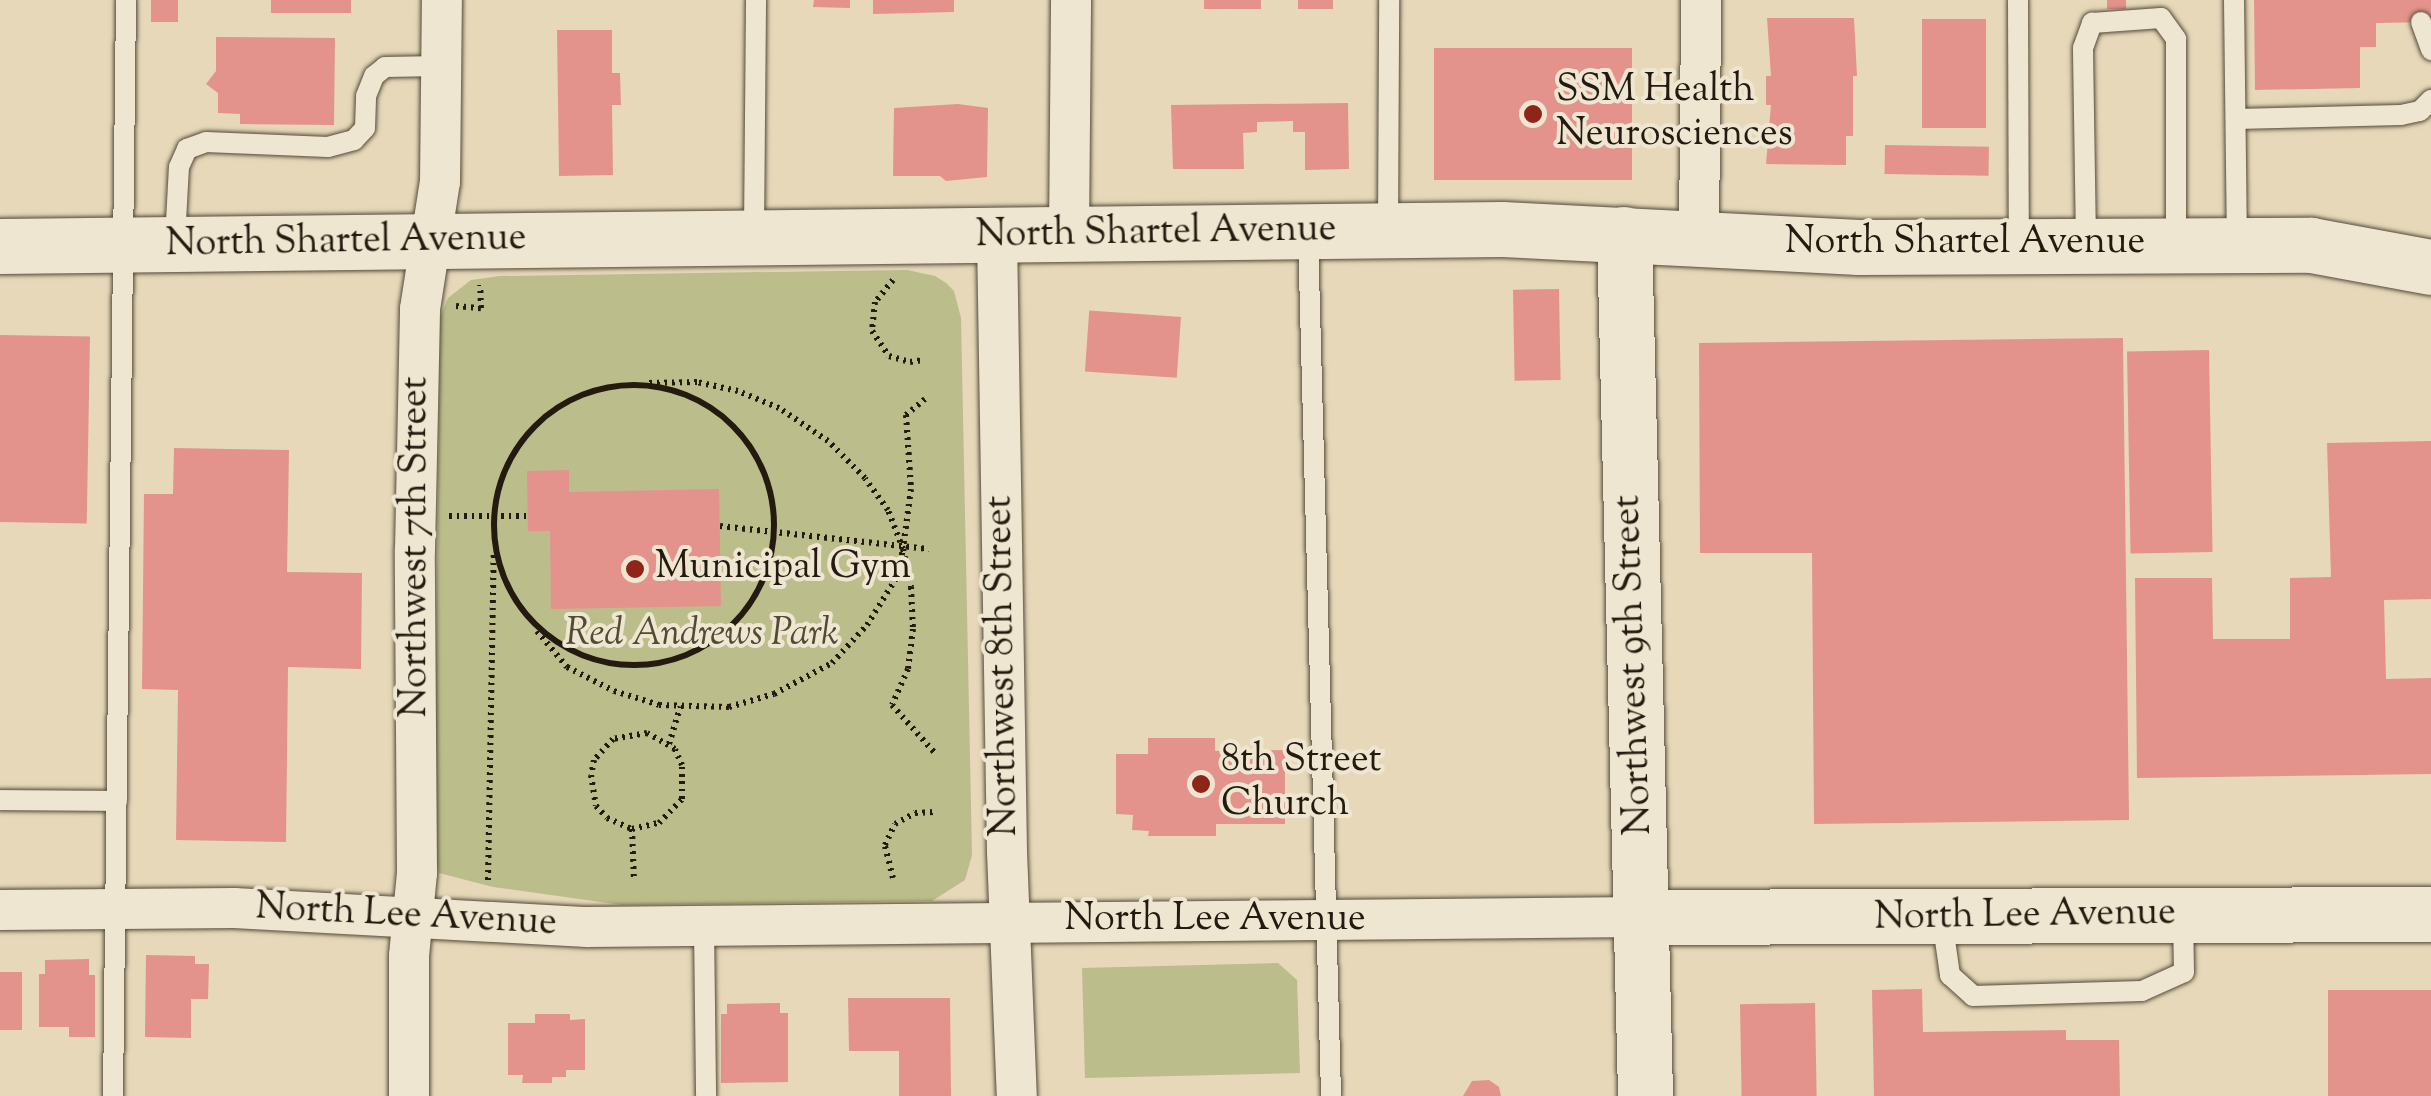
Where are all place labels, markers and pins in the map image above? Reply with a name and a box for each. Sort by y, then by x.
place label: SSM Health Neurosciences [1556,69,1793,158]
marker: SSM Health Neurosciences [1520,101,1546,127]
place label: Municipal Gym [655,546,911,592]
marker: Municipal Gym [624,558,646,580]
place label: 8th Street Church [1221,739,1382,828]
marker: 8th Street Church [1190,773,1212,795]

